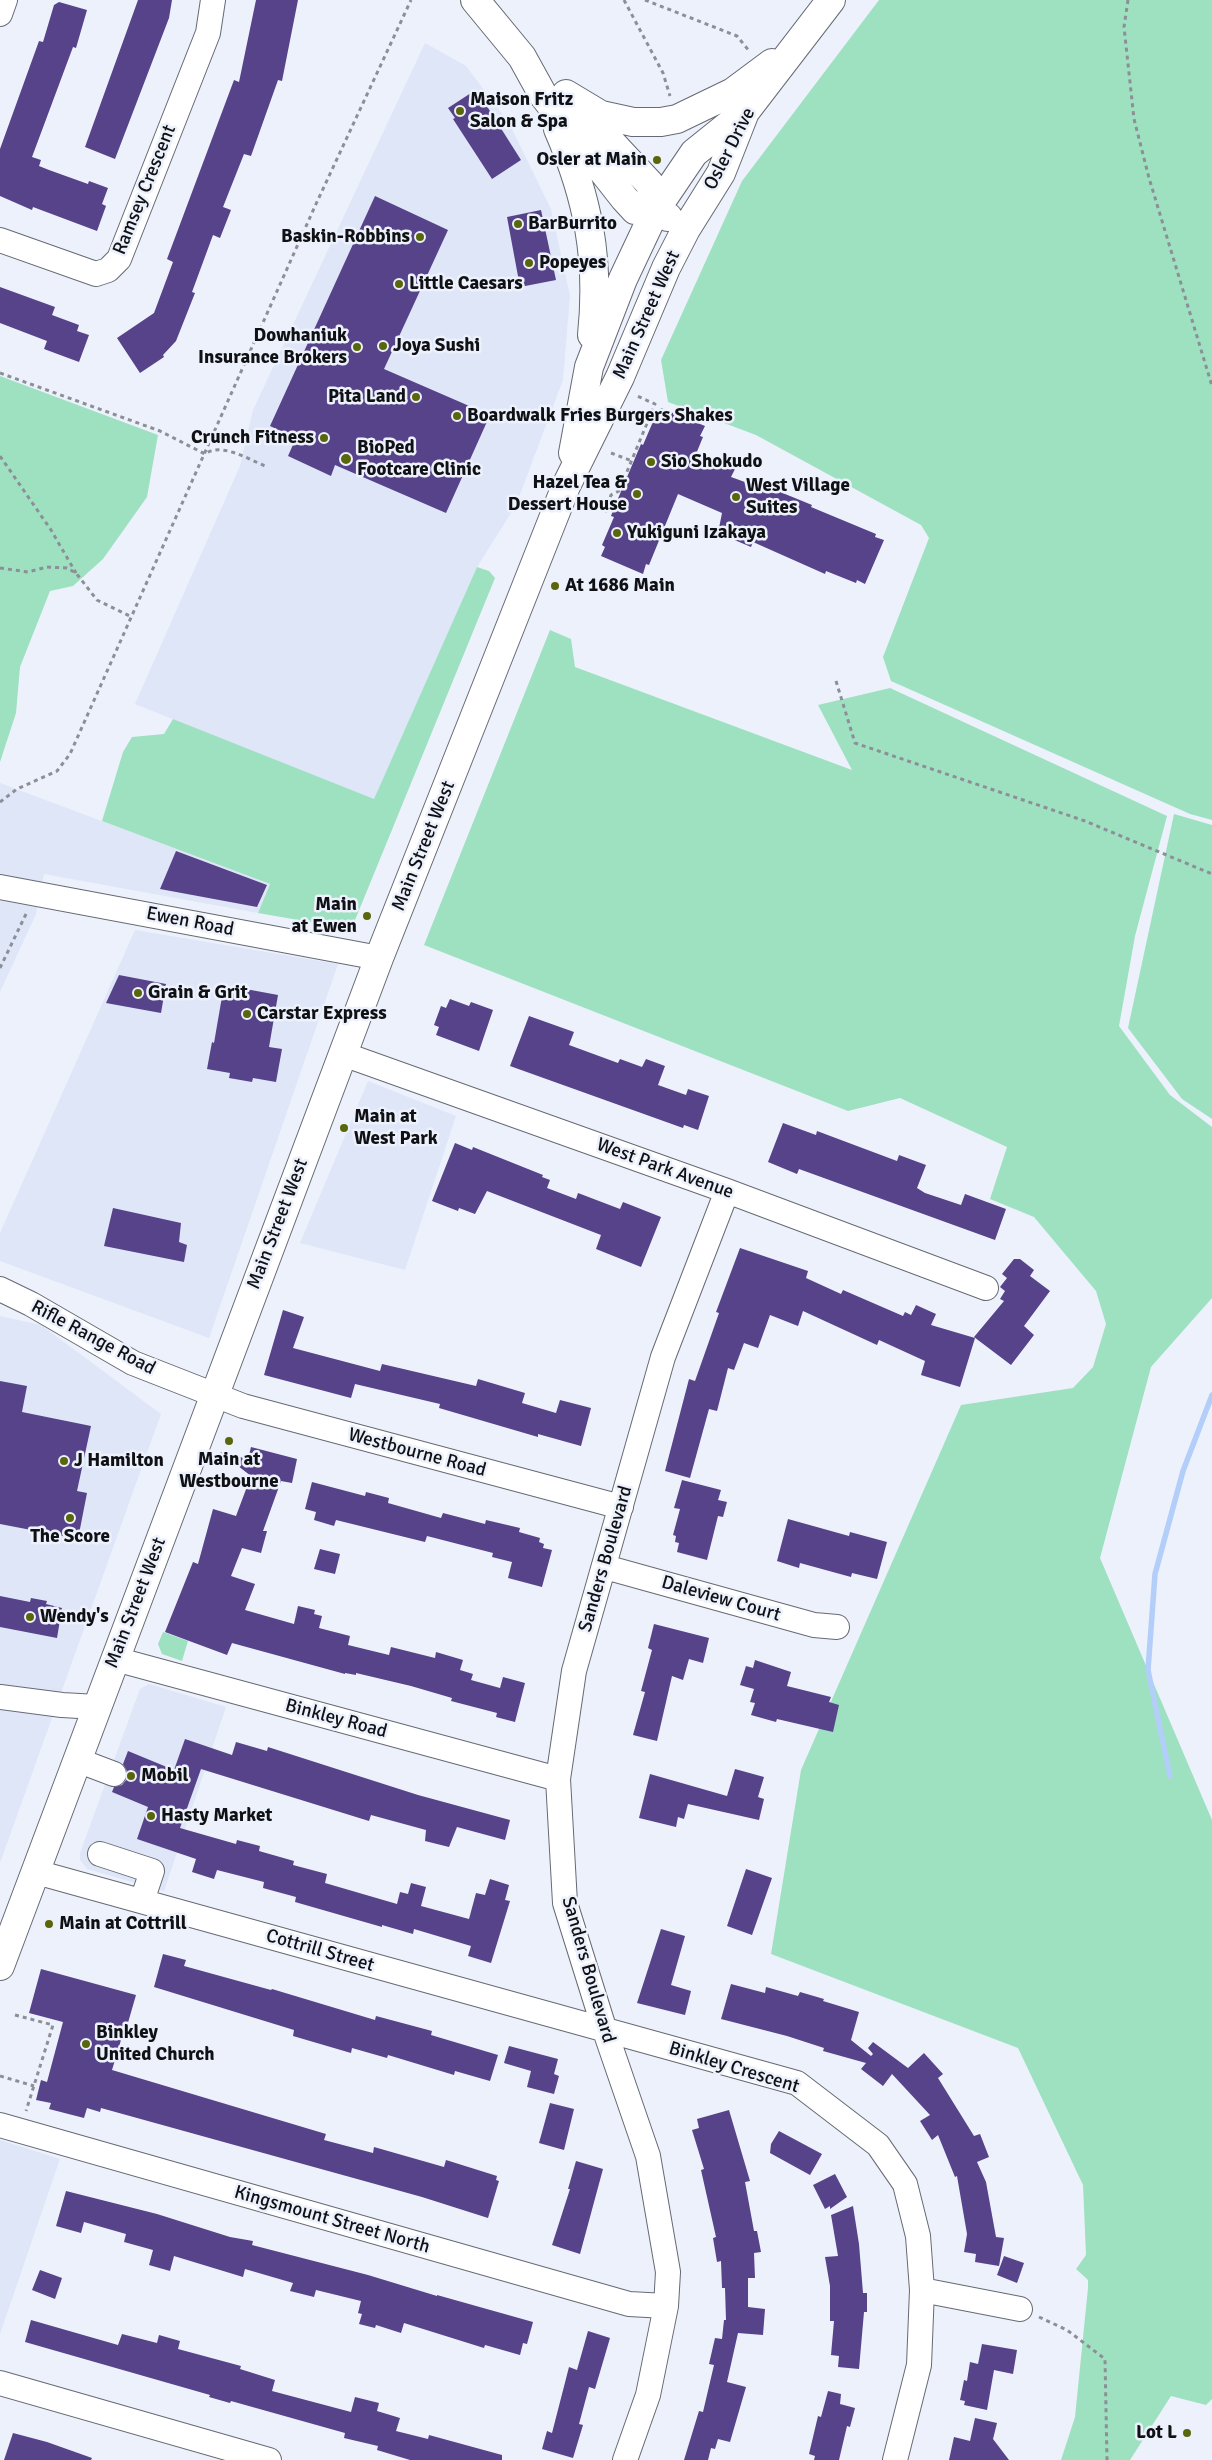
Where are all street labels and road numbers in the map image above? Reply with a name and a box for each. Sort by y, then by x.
street label: Osler Drive [700,104,760,194]
street label: Ramsey Crescent [109,122,181,258]
street label: Main Street West [608,247,686,383]
street label: Main Street West [388,778,460,914]
street label: Ewen Road [144,902,236,942]
street label: West Park Avenue [593,1134,737,1204]
street label: Main Street West [243,1155,313,1293]
street label: Rifle Range Road [27,1296,159,1380]
street label: Westbourne Road [346,1424,488,1482]
street label: Sanders Boulevard [574,1483,638,1635]
street label: Main Street West [101,1534,171,1672]
street label: Daleview Court [659,1571,783,1627]
street label: Binkley Road [283,1694,389,1744]
street label: Sanders Boulevard [556,1894,620,2046]
street label: Cottrill Street [263,1925,377,1977]
street label: Binkley Crescent [666,2037,802,2099]
street label: Kingsmount Street North [231,2181,433,2259]

